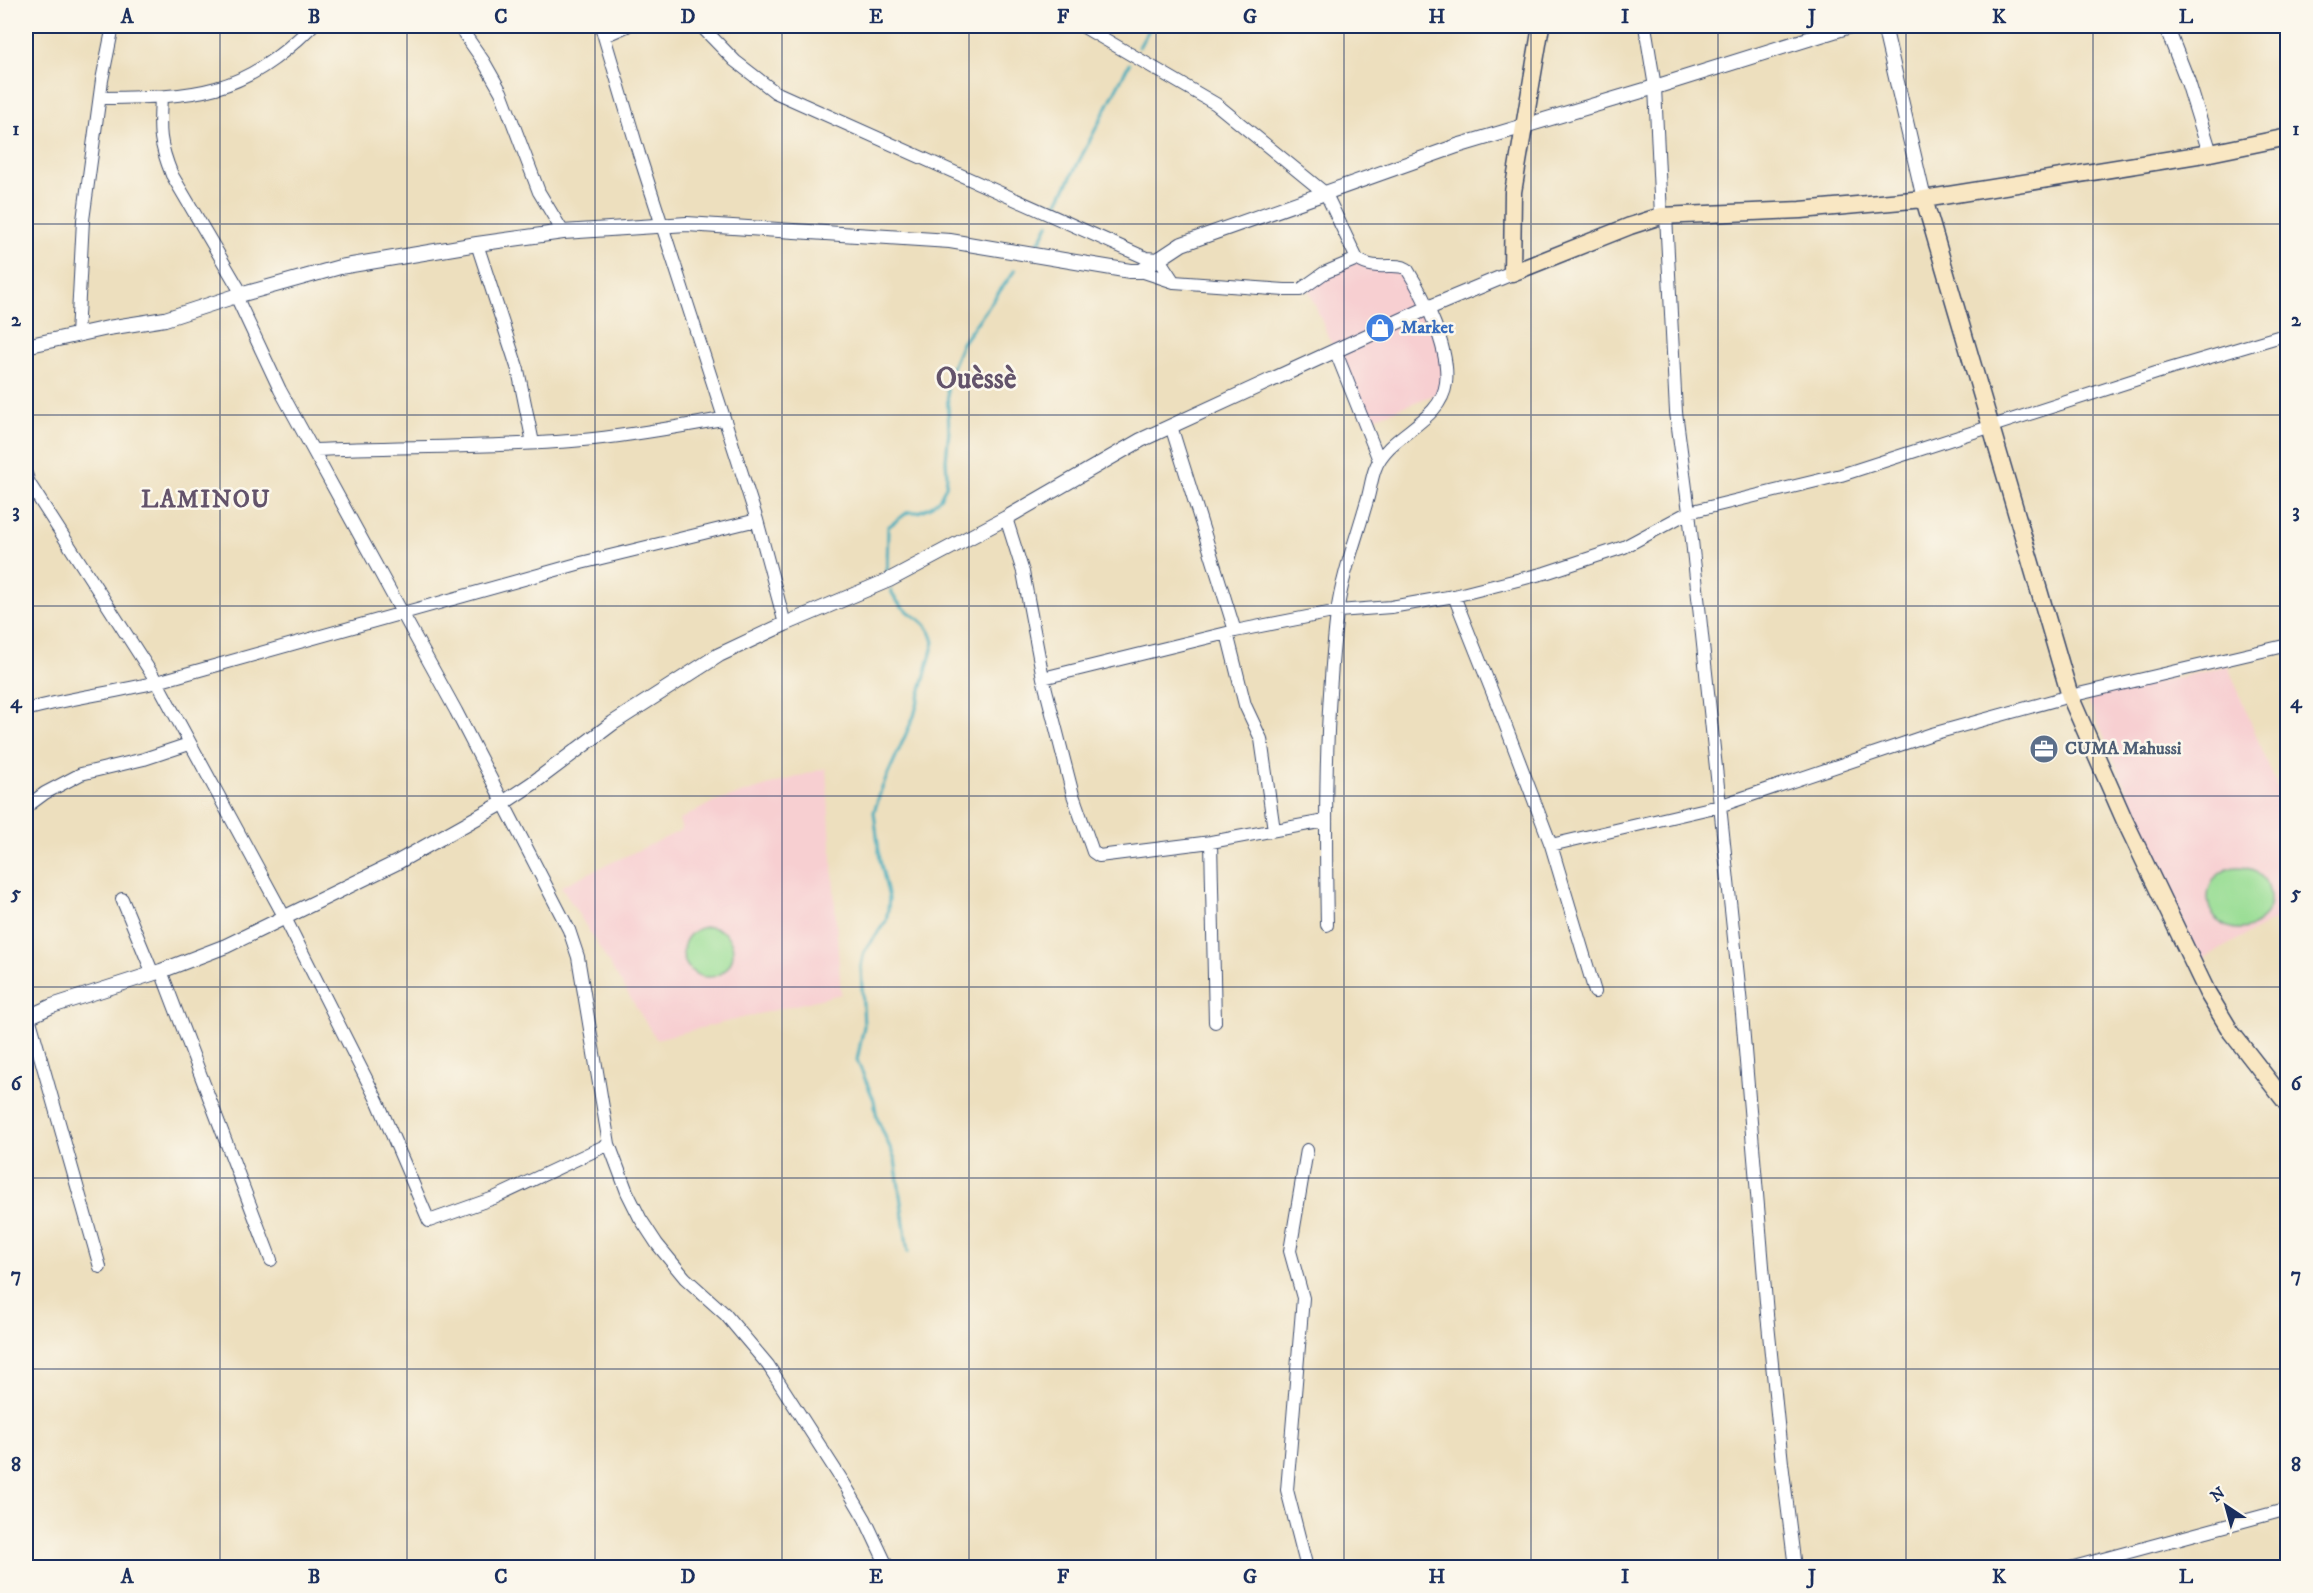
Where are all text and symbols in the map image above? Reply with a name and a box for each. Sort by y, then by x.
text: A [120,5,135,30]
text: B [308,5,320,30]
text: C [494,5,508,30]
text: D [681,5,696,30]
text: E [869,5,883,30]
text: F [1057,5,1070,30]
text: G [1243,5,1257,30]
text: H [1429,5,1446,30]
text: I [1621,5,1629,30]
text: J [1806,5,1816,30]
text: K [1992,5,2007,30]
text: L [2179,5,2194,30]
text: 1 [12,117,20,142]
text: 1 [2292,117,2300,142]
text: 2 [11,308,22,333]
text: 2 [2291,308,2302,333]
shop icon: Market [1364,312,1396,344]
place label: Market [1401,317,1454,339]
district label: Ouèssè [936,361,1017,398]
district label: LAMINOU [141,485,271,515]
text: 3 [12,499,20,524]
text: 3 [2292,499,2300,524]
text: 4 [10,690,23,715]
text: 4 [2290,690,2303,715]
office icon: CUMA Mahussi [2028,733,2060,765]
place label: CUMA Mahussi [2065,738,2182,760]
text: 5 [10,881,21,906]
text: 5 [2290,881,2301,906]
text: 6 [11,1072,23,1097]
text: 6 [2291,1072,2303,1097]
text: 7 [11,1263,21,1288]
text: 7 [2291,1263,2301,1288]
text: 8 [11,1453,21,1478]
text: 8 [2291,1453,2301,1478]
north arrow [2196,1476,2256,1536]
text: N [2207,1483,2229,1507]
text: A [120,1565,135,1590]
text: B [308,1565,320,1590]
text: C [494,1565,508,1590]
text: D [681,1565,696,1590]
text: E [869,1565,883,1590]
text: F [1057,1565,1070,1590]
text: G [1243,1565,1257,1590]
text: H [1429,1565,1446,1590]
text: I [1621,1565,1629,1590]
text: J [1806,1565,1816,1590]
text: K [1992,1565,2007,1590]
text: L [2179,1565,2194,1590]

